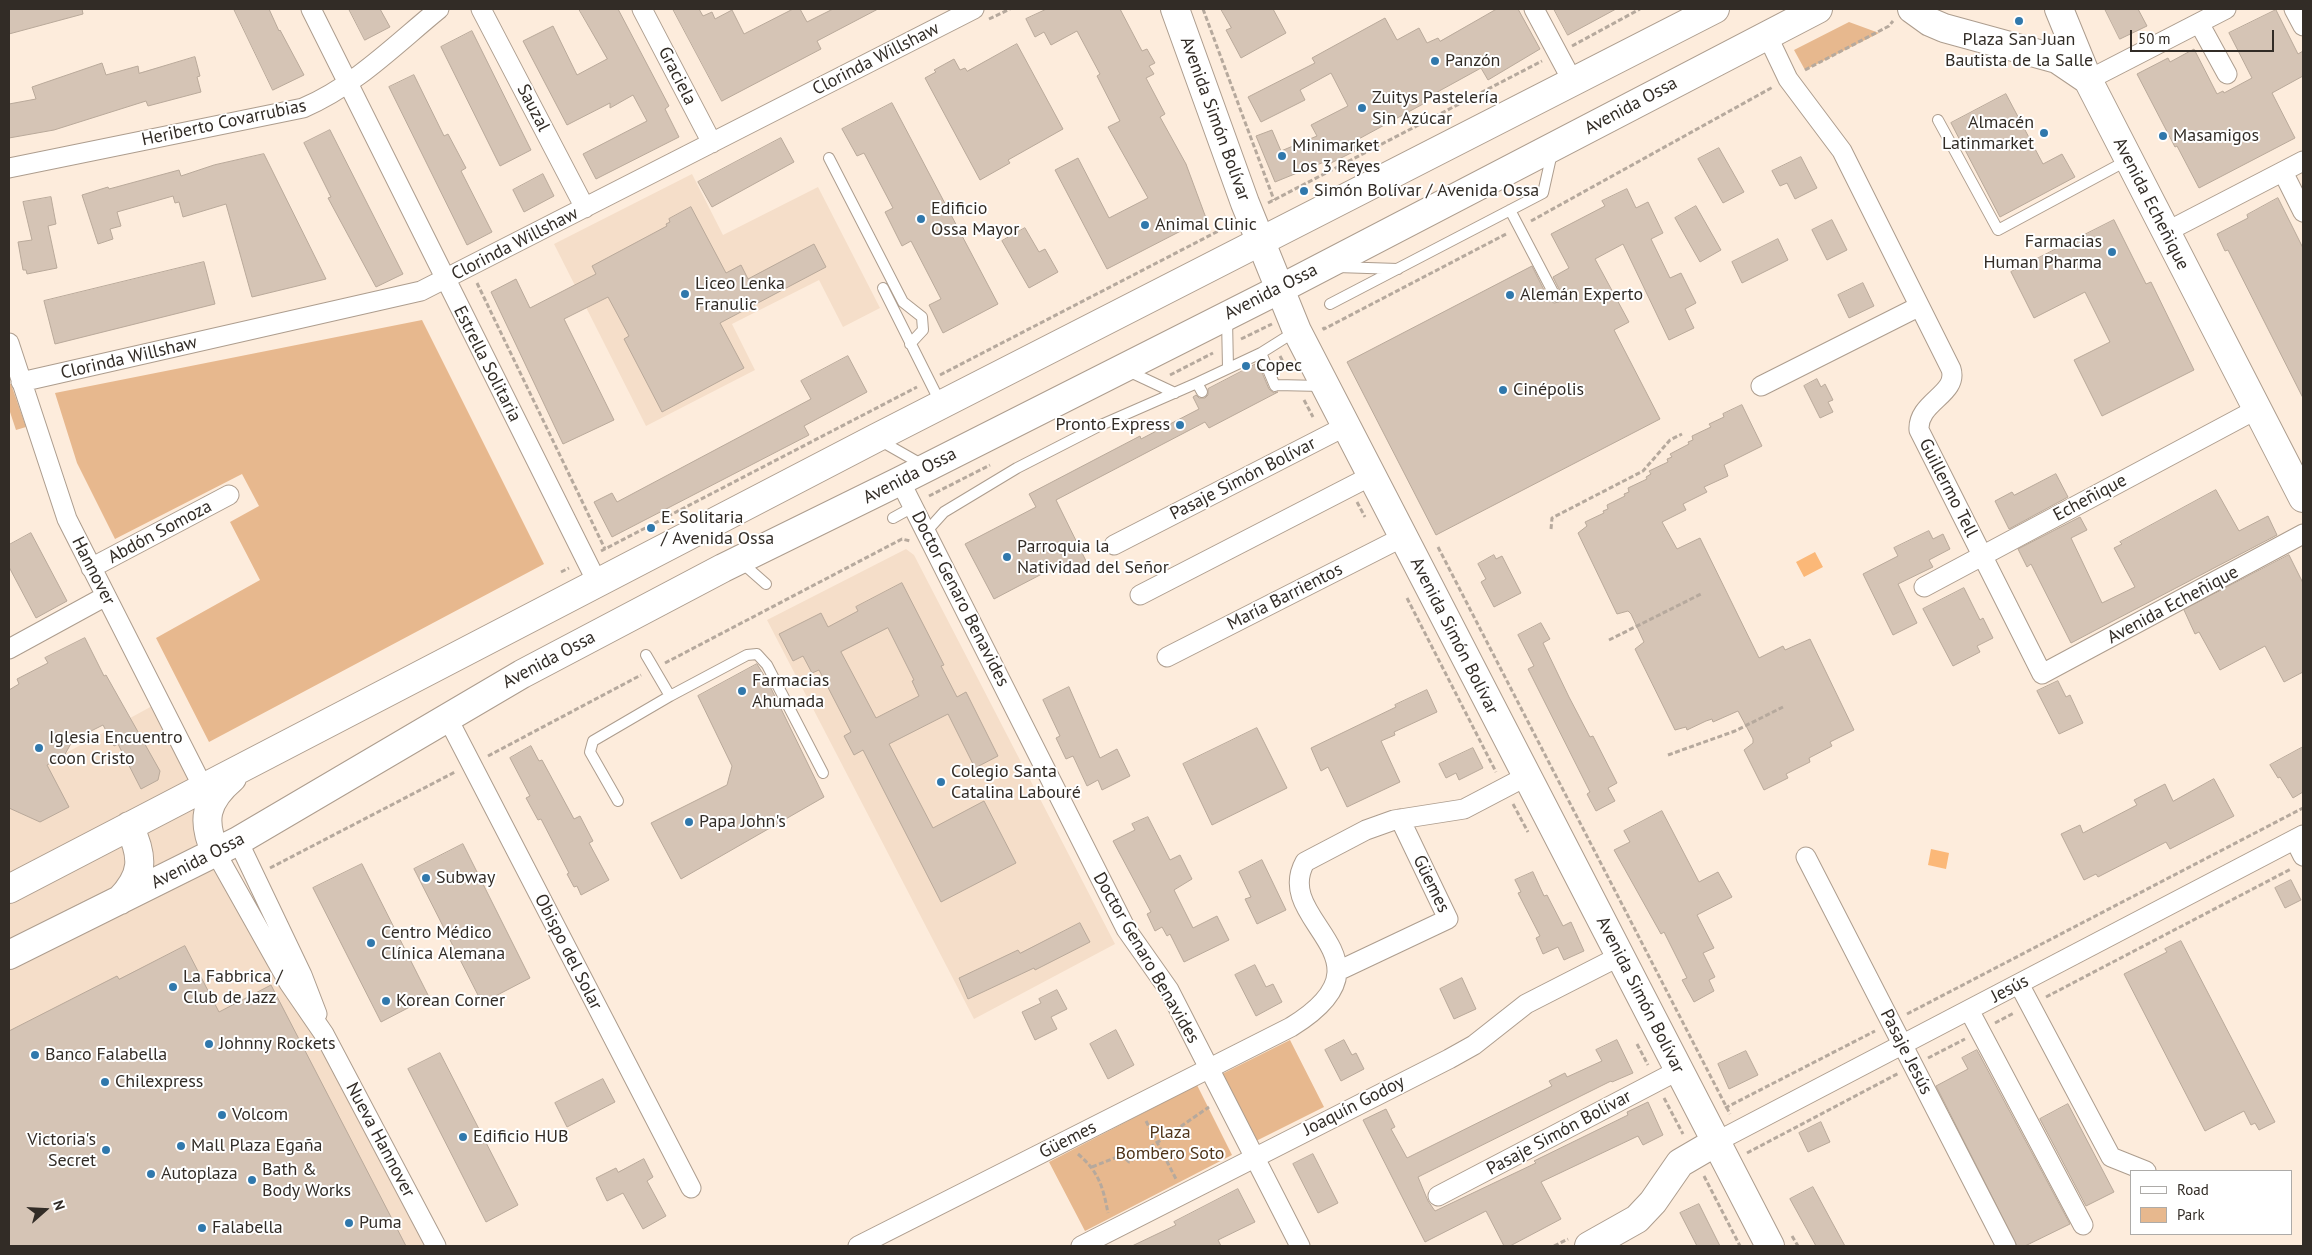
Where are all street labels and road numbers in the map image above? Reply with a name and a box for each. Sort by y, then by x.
street label: Clorinda Willshaw [809,18,943,100]
street label: Avenida Simón Bolívar [1175,34,1255,204]
street label: Graciela [653,43,701,109]
street label: Avenida Ossa [1581,73,1681,139]
street label: Sauzal [512,81,554,135]
street label: Heriberto Covarrubias [140,95,308,151]
street label: Avenida Echeñique [2108,134,2194,274]
street label: Clorinda Willshaw [448,203,582,285]
street label: Avenida Ossa [1221,259,1321,325]
street label: Estrella Solitaria [449,303,525,425]
street label: Clorinda Willshaw [59,332,199,384]
street label: Pasaje Simón Bolívar [1166,433,1320,525]
street label: Guillermo Tell [1914,435,1982,541]
street label: Avenida Ossa [860,443,960,509]
street label: Echeñique [2050,470,2130,526]
street label: Abdón Somoza [104,496,216,568]
street label: Doctor Genaro Benavides [906,508,1014,690]
street label: Hannover [67,533,119,609]
street label: Avenida Simón Bolívar [1405,554,1503,718]
street label: María Barrientos [1224,559,1346,635]
street label: Avenida Echeñique [2104,561,2242,649]
street label: Avenida Ossa [499,627,599,693]
street label: Avenida Ossa [148,828,248,894]
street label: Güemes [1408,852,1454,916]
street label: Doctor Genaro Benavides [1088,869,1204,1047]
street label: Obispo del Solar [530,891,606,1013]
street label: Avenida Simón Bolívar [1591,913,1689,1077]
street label: Jesús [1988,970,2032,1008]
street label: Pasaje Jesús [1875,1006,1937,1098]
street label: Joaquín Godoy [1300,1071,1408,1141]
street label: Nueva Hannover [341,1079,419,1201]
street label: Pasaje Simón Bolívar [1483,1086,1635,1180]
street label: Güemes [1036,1116,1100,1164]

